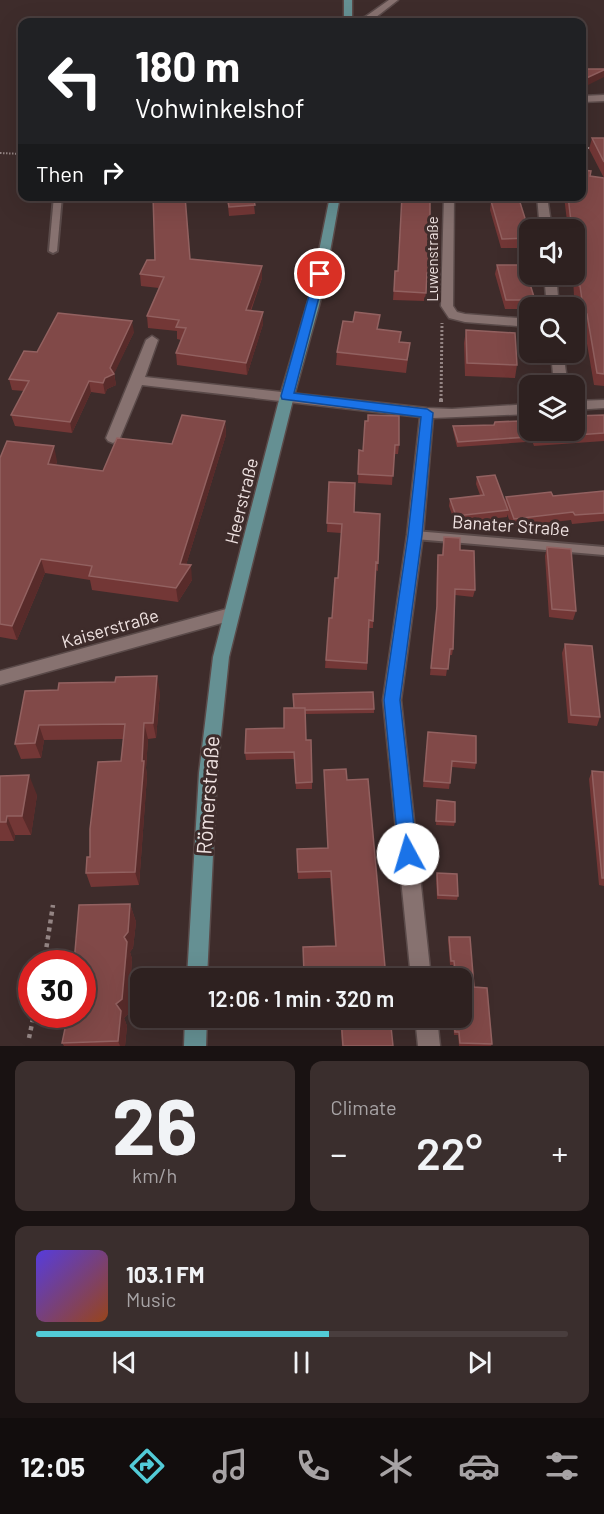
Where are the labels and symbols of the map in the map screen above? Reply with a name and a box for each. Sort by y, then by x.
street label: Luwenstraße [423,216,441,302]
pin [294,248,345,299]
street label: Heerstraße [220,456,262,546]
street label: Banater Straße [452,510,570,540]
street label: Kaiserstraße [59,604,161,652]
street label: Römerstraße [190,735,224,855]
position arrow [376,822,440,886]
speed limit sign: 30 [18,950,96,1028]

